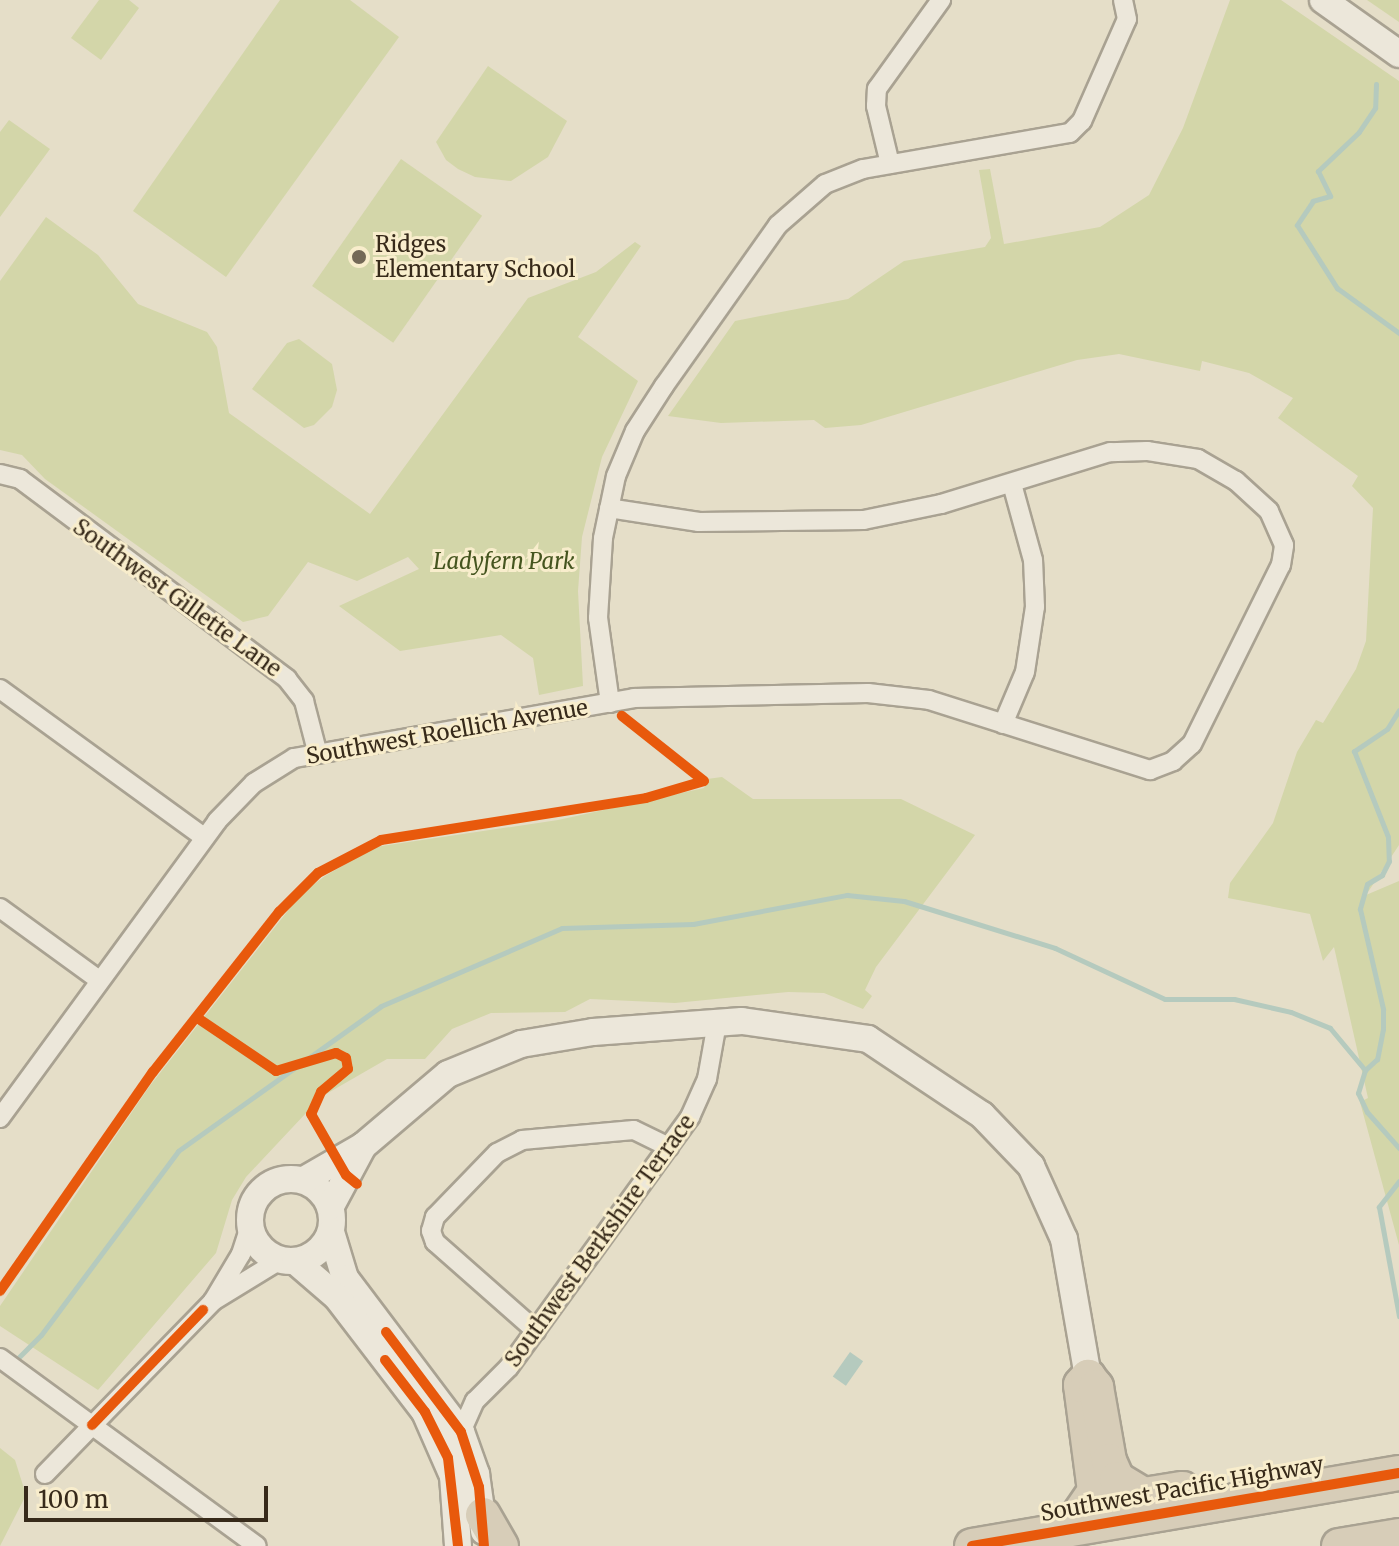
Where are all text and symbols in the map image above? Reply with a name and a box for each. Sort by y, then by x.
place label: Ridges Elementary School [375,231,575,282]
marker: Ridges Elementary School [350,248,368,266]
street label: Southwest Gillette Lane [68,514,286,682]
park label: Ladyfern Park [433,549,575,575]
street label: Southwest Roellich Avenue [304,694,590,770]
street label: Southwest Berkshire Terrace [500,1110,700,1372]
street label: Southwest Pacific Highway [1038,1451,1326,1527]
scale bar [28,1470,272,1520]
text: 100 m [38,1484,108,1515]

